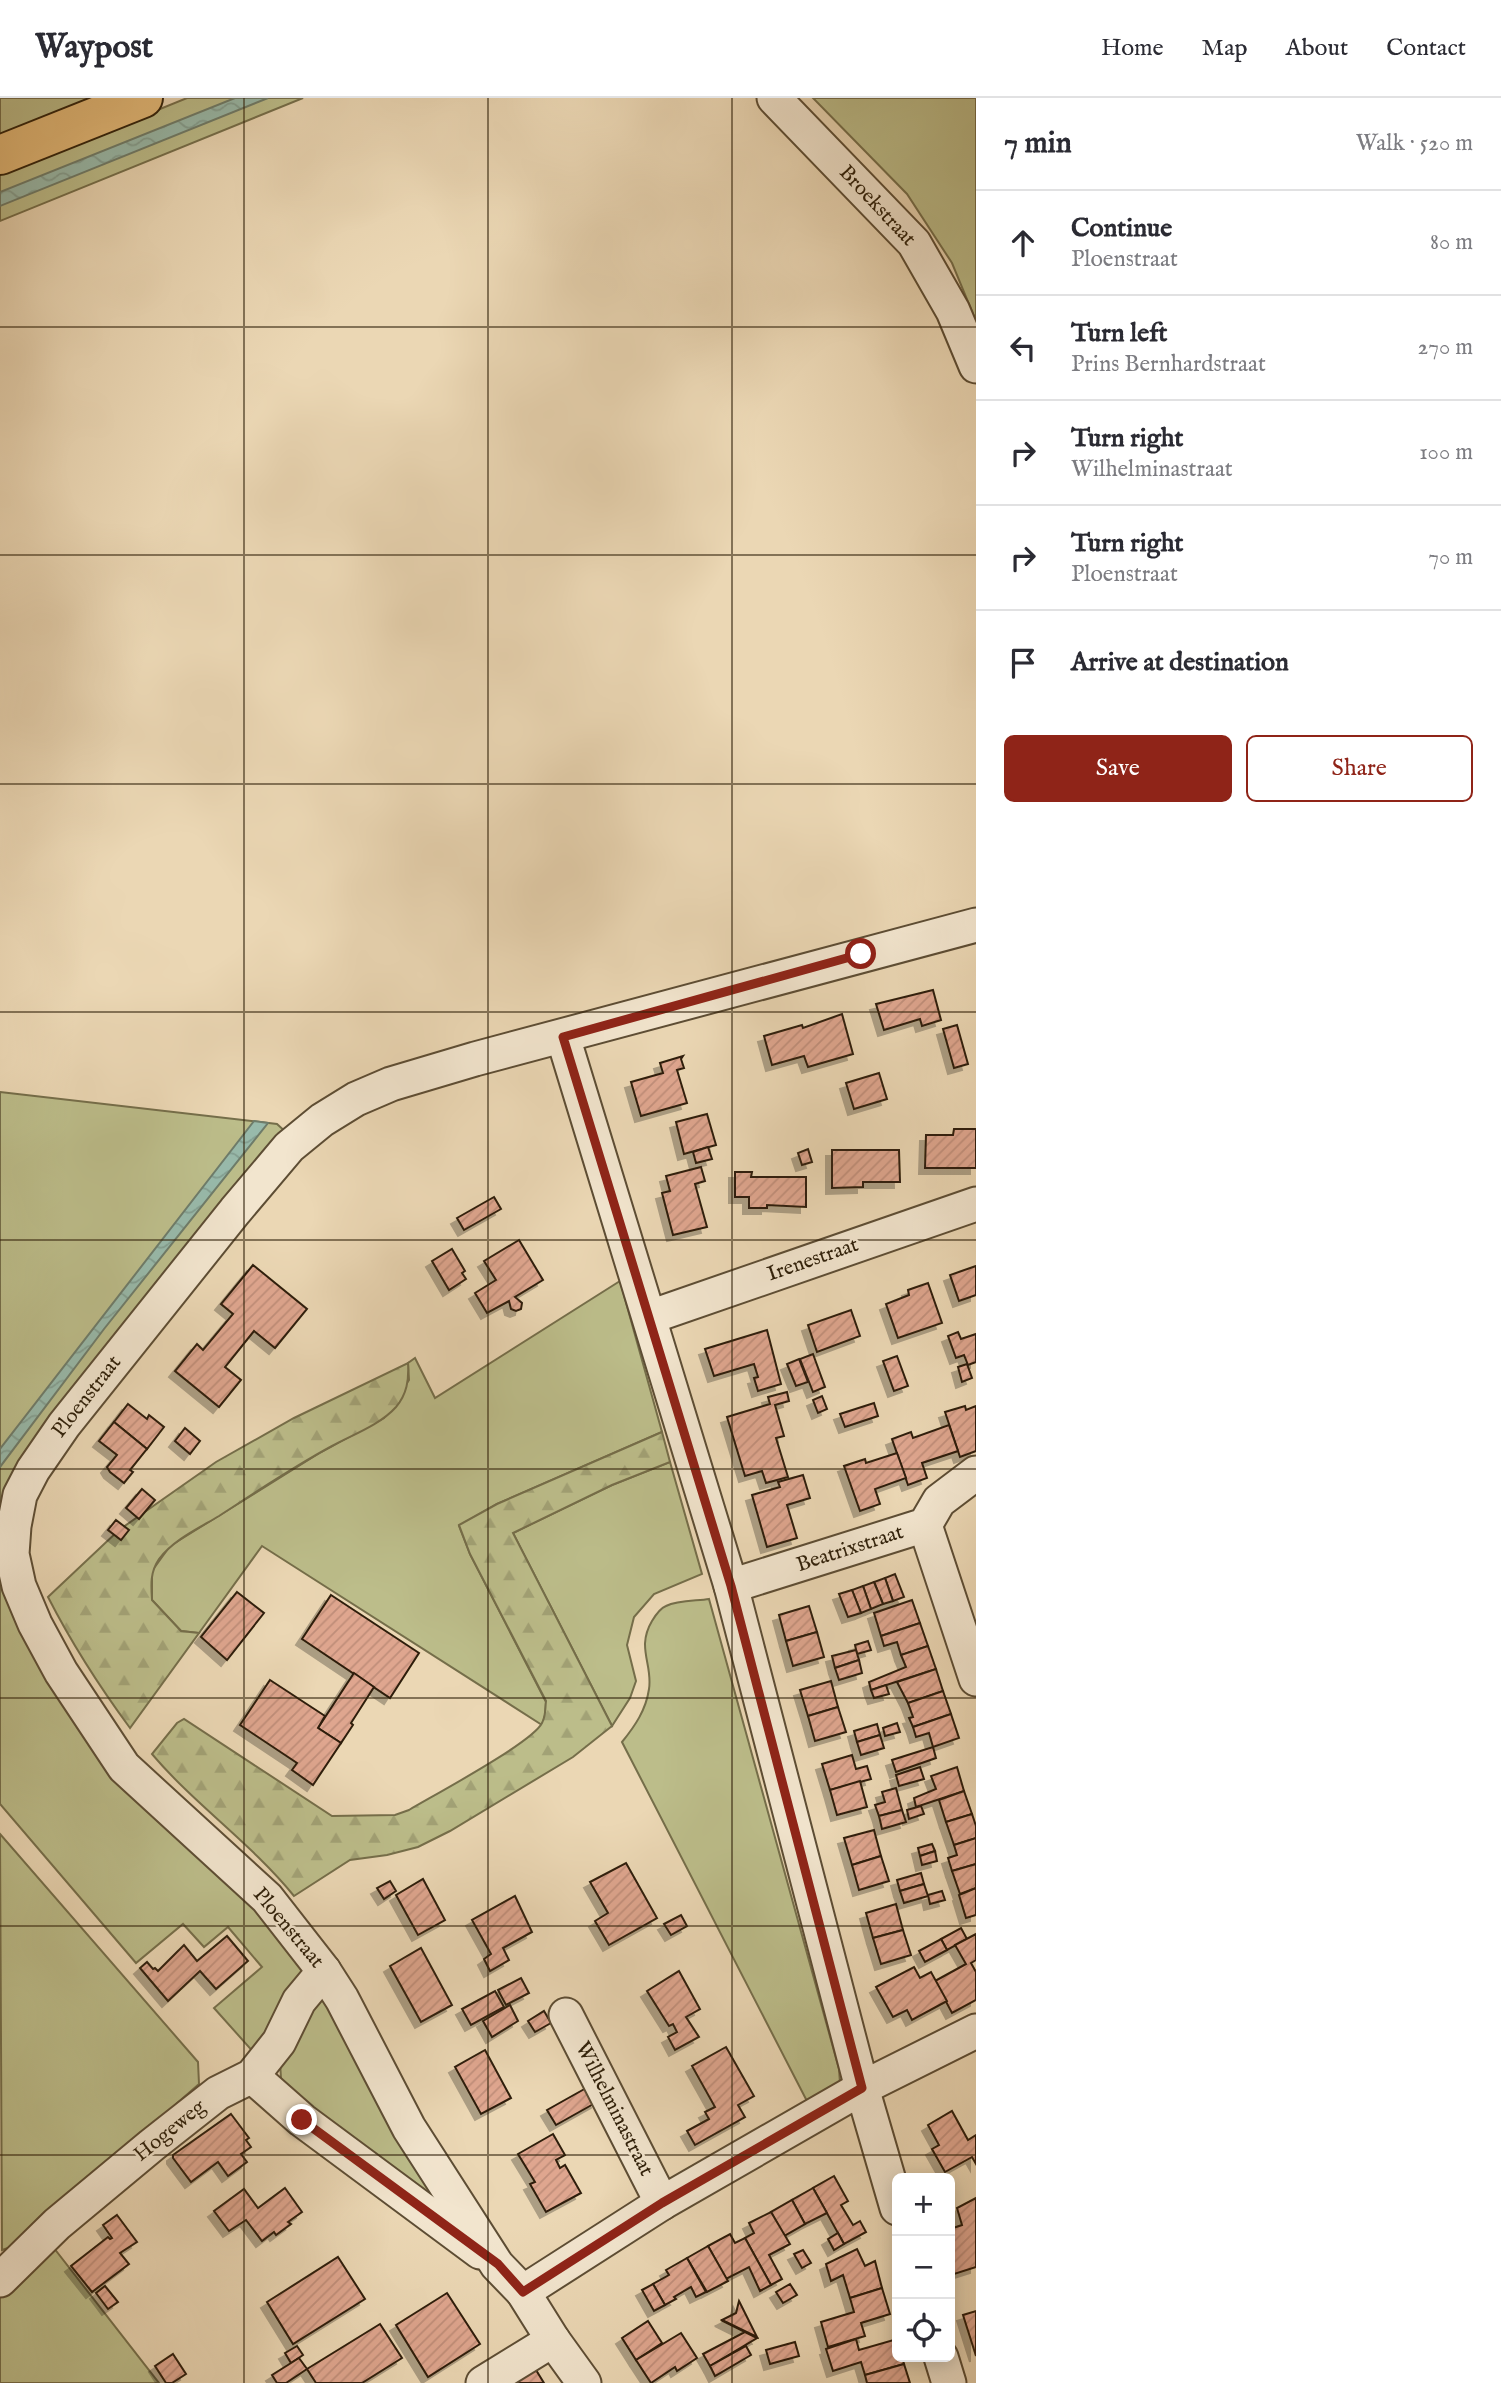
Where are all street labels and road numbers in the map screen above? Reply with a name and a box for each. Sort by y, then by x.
street label: Broekstraat [833,160,921,252]
street label: Irenestraat [764,1232,862,1288]
street label: Ploenstraat [46,1350,128,1444]
street label: Beatrixstraat [793,1519,907,1579]
street label: Ploenstraat [246,1882,330,1974]
street label: Wilhelminastraat [568,2037,660,2181]
street label: Hogeweg [129,2093,212,2168]

